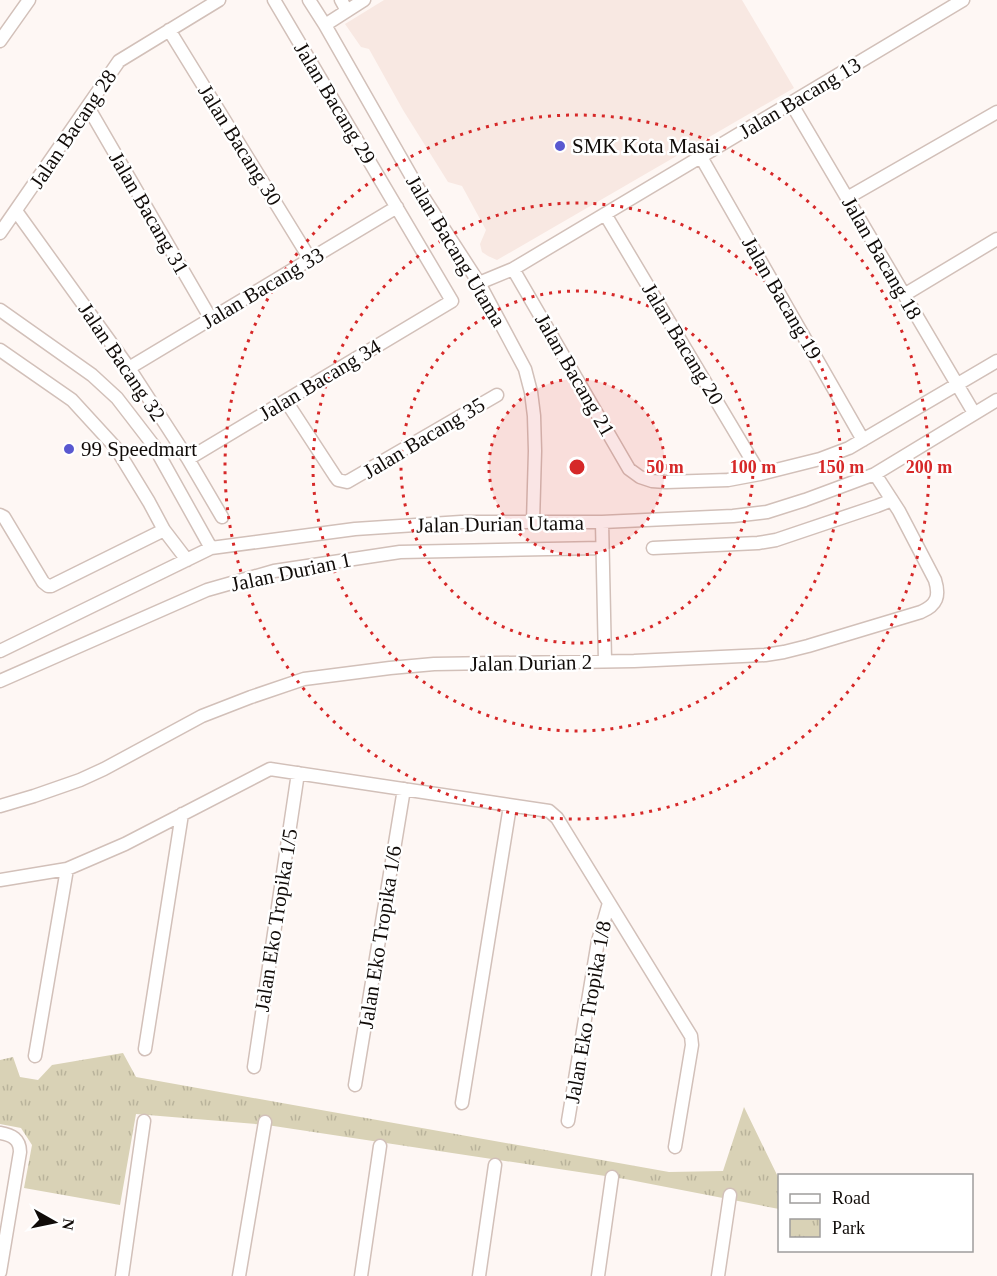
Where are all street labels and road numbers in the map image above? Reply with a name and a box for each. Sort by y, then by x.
street label: Jalan Bacang 29 [289,38,381,168]
street label: Jalan Bacang 13 [735,52,865,144]
street label: Jalan Bacang 28 [25,65,121,193]
street label: Jalan Bacang 30 [193,80,287,210]
street label: Jalan Bacang 31 [104,147,194,279]
street label: Jalan Bacang Utama [401,171,511,332]
street label: Jalan Bacang 18 [837,192,927,324]
street label: Jalan Bacang 19 [737,232,827,364]
street label: Jalan Bacang 33 [198,242,328,334]
street label: Jalan Bacang 20 [637,279,729,409]
street label: Jalan Bacang 32 [74,298,170,426]
street label: Jalan Bacang 21 [530,309,620,441]
street label: Jalan Bacang 34 [255,334,386,426]
street label: Jalan Bacang 35 [359,392,489,484]
street label: Jalan Durian Utama [416,511,585,537]
street label: Jalan Durian 1 [229,548,353,596]
street label: Jalan Durian 2 [470,650,592,676]
street label: Jalan Eko Tropika 1/5 [250,827,302,1013]
street label: Jalan Eko Tropika 1/6 [354,844,406,1030]
street label: Jalan Eko Tropika 1/8 [560,919,616,1105]

